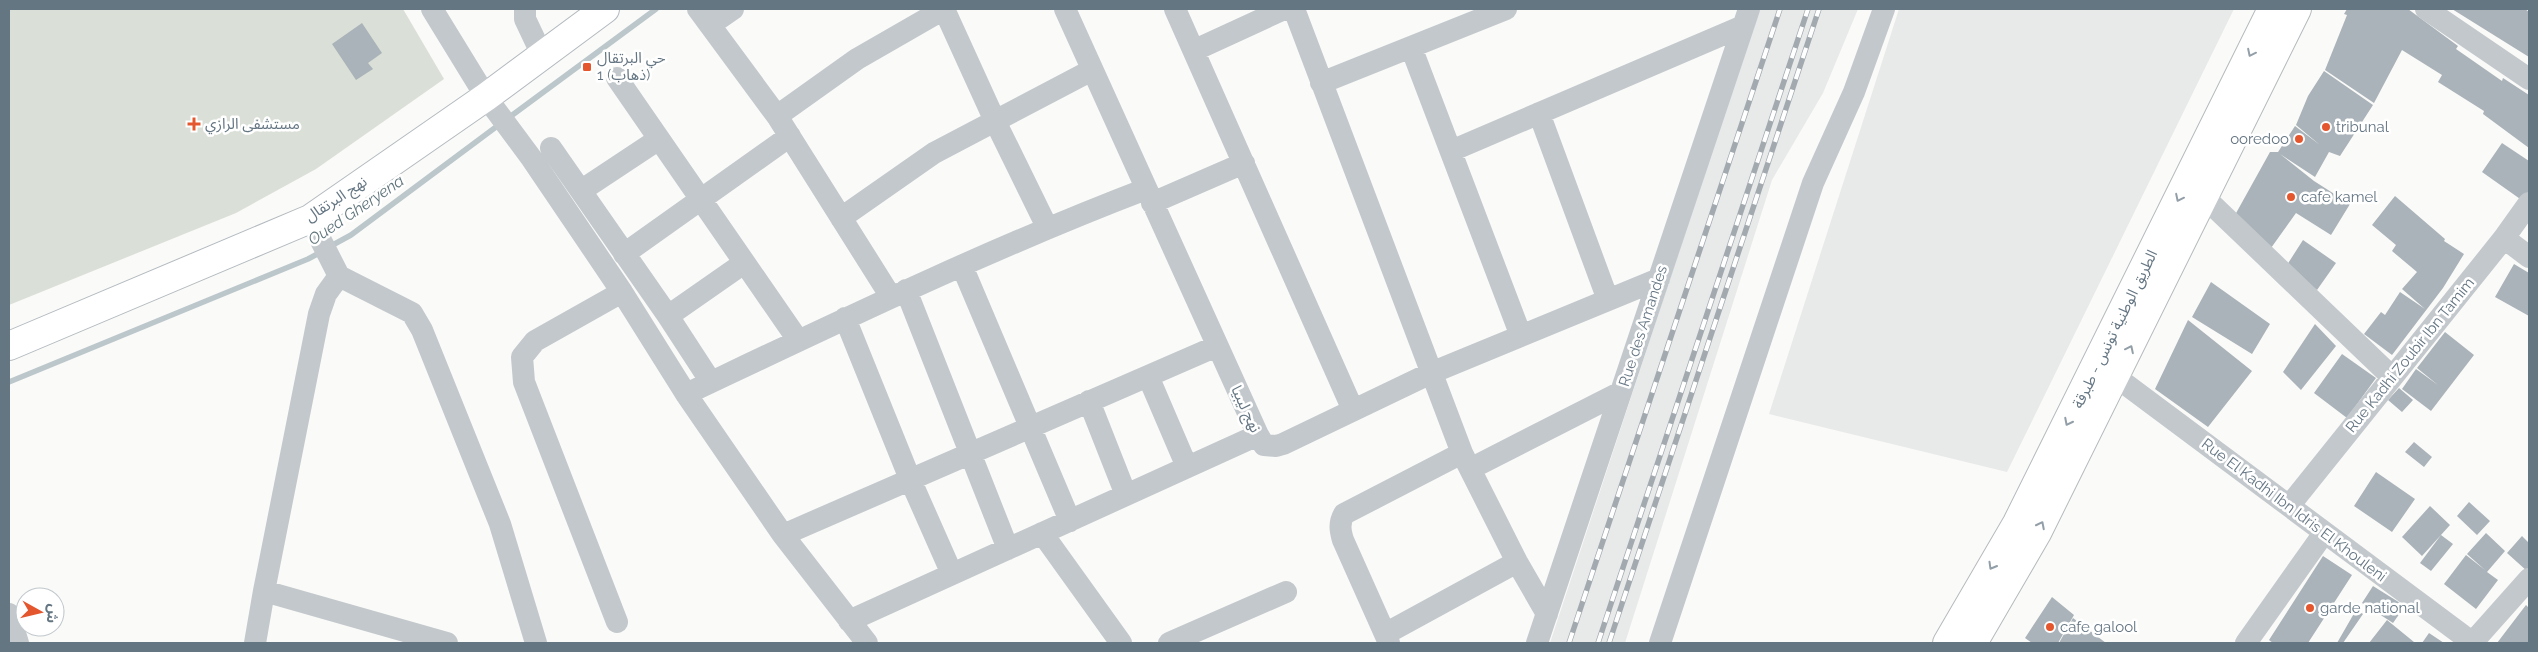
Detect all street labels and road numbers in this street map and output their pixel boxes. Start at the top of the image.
street label: نهج البرتقال [302,172,372,228]
street label: الطريق الوطنية تونس - طبرقة [2069,247,2162,412]
street label: Rue des Amandes [1615,263,1671,389]
street label: Rue Kadhi Zoubir Ibn Tamim [2342,274,2478,436]
street label: نهج ليبيا [1225,383,1265,437]
street label: Rue El Kadhi Ibn Idris El Khouleni [2198,435,2390,585]

